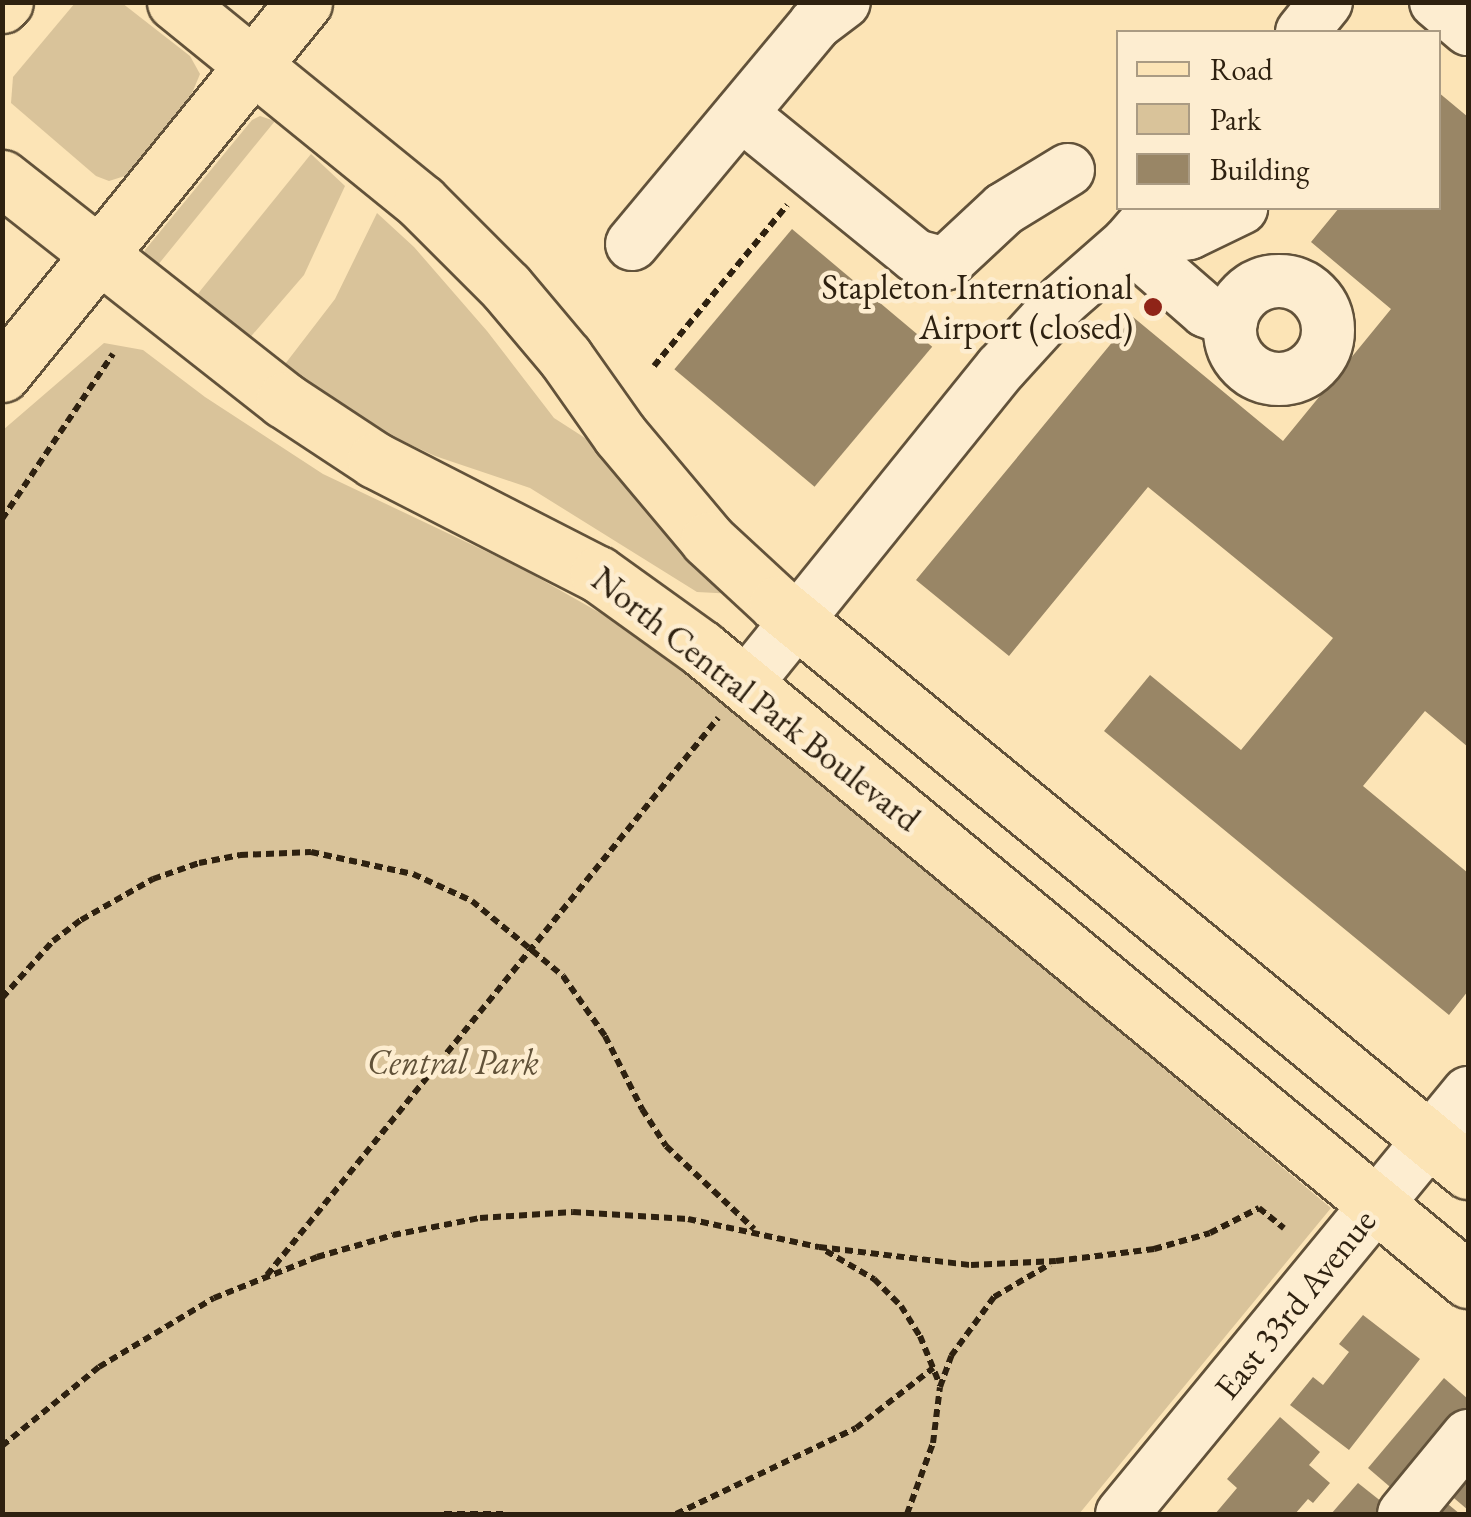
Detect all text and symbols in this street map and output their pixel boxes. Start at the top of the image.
legend [1116,30,1441,210]
text: Road [1210,50,1273,89]
text: Park [1210,100,1261,139]
text: Building [1210,150,1309,189]
place label: Stapleton International Airport (closed) [821,266,1133,348]
marker: Stapleton International Airport (closed) [1142,296,1164,318]
street label: North Central Park Boulevard [584,558,928,840]
park label: Central Park [367,1041,539,1083]
street label: East 33rd Avenue [1205,1200,1385,1408]

